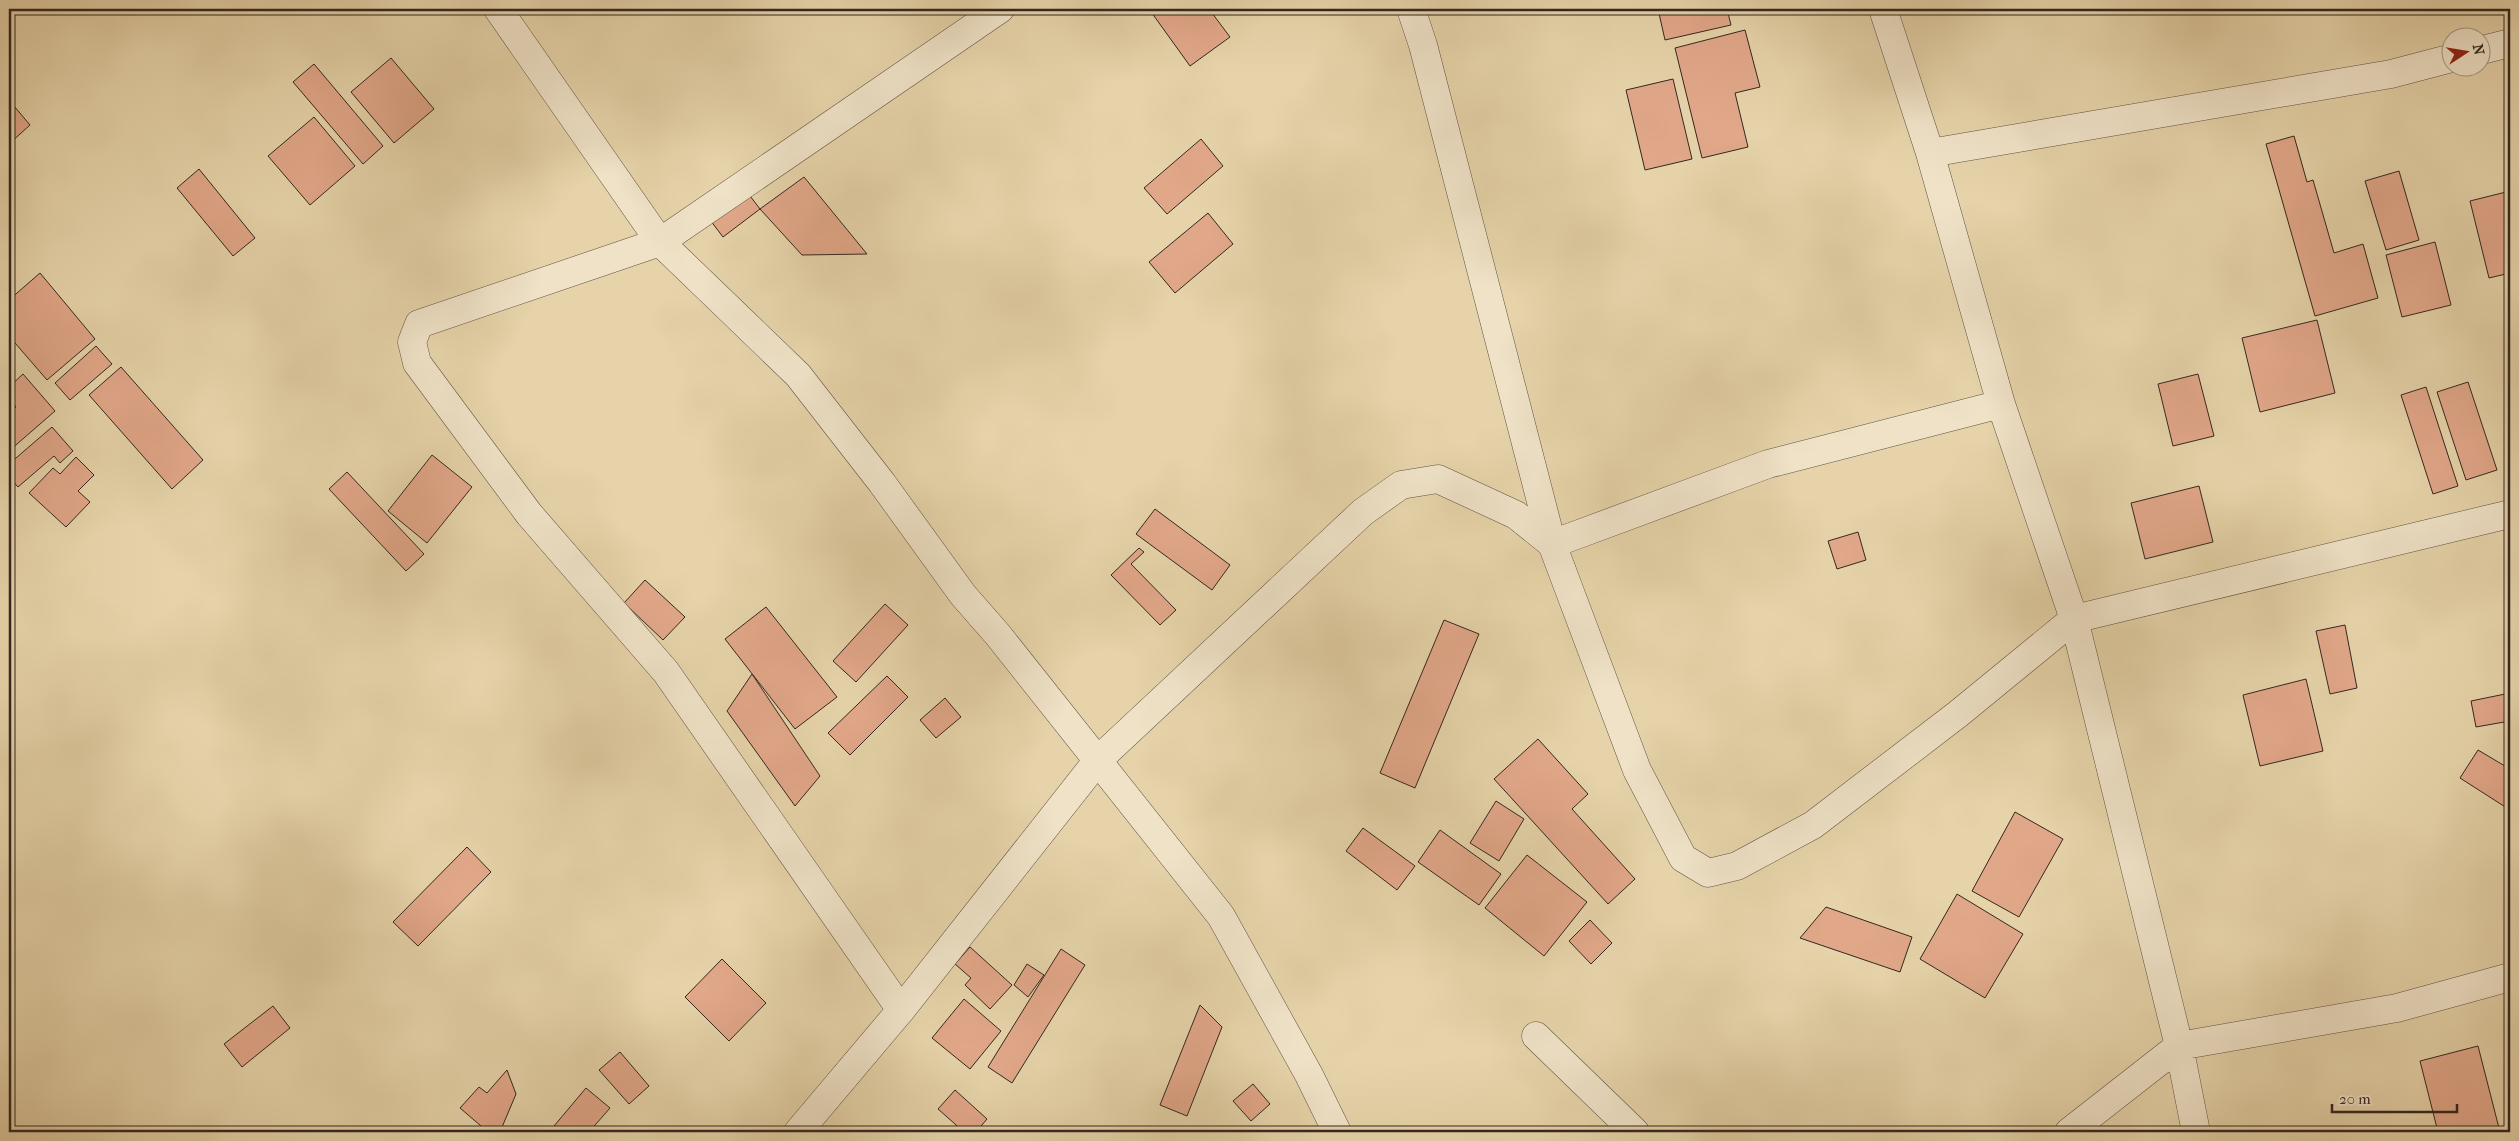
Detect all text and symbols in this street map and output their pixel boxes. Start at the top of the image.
north arrow [2442,28,2492,78]
text: N [2469,42,2488,57]
scale bar [2332,1081,2456,1113]
text: 20 m [2339,1090,2371,1108]

